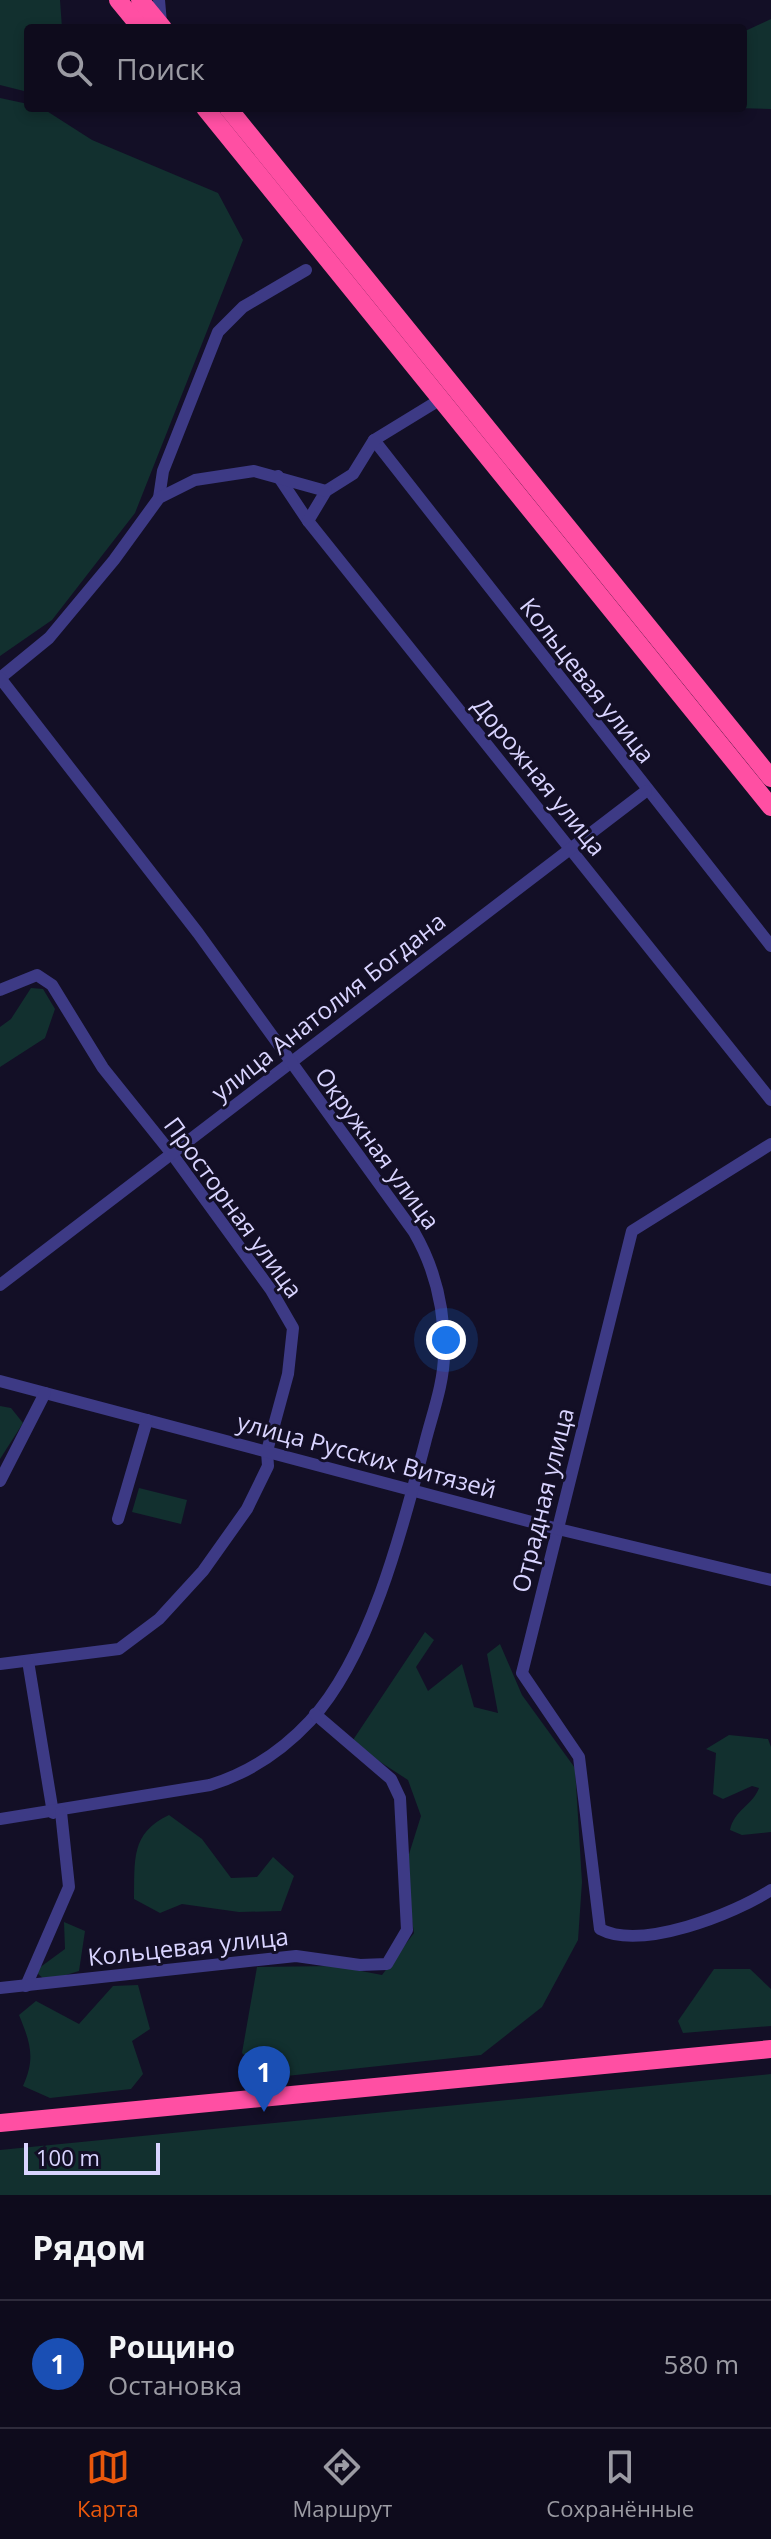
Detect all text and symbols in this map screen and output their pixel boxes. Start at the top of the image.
search box [24,24,747,112]
icon: search [52,46,96,90]
text: Поиск [116,48,205,89]
street label: Кольцевая улица [513,590,663,770]
street label: Дорожная улица [466,690,614,862]
street label: улица Анатолия Богдана [204,904,452,1108]
street label: Окружная улица [308,1060,448,1236]
street label: Просторная улица [157,1110,311,1304]
your location [426,1320,466,1360]
street label: улица Русских Витязей [234,1404,500,1506]
street label: Отрадная улица [503,1404,581,1596]
street label: Кольцевая улица [86,1919,290,1973]
pin: 1 [238,2046,290,2112]
scale bar [24,2139,160,2175]
text: 100 m [36,2142,100,2172]
text: Рядом [32,2224,146,2270]
text: Рощино [108,2326,235,2367]
text: 1 [51,2346,65,2382]
text: 580 m [664,2346,739,2382]
text: Остановка [108,2367,242,2403]
tab: Карта [77,2445,139,2523]
tab: Маршрут [293,2445,392,2523]
tab: Сохранённые [546,2445,694,2523]

